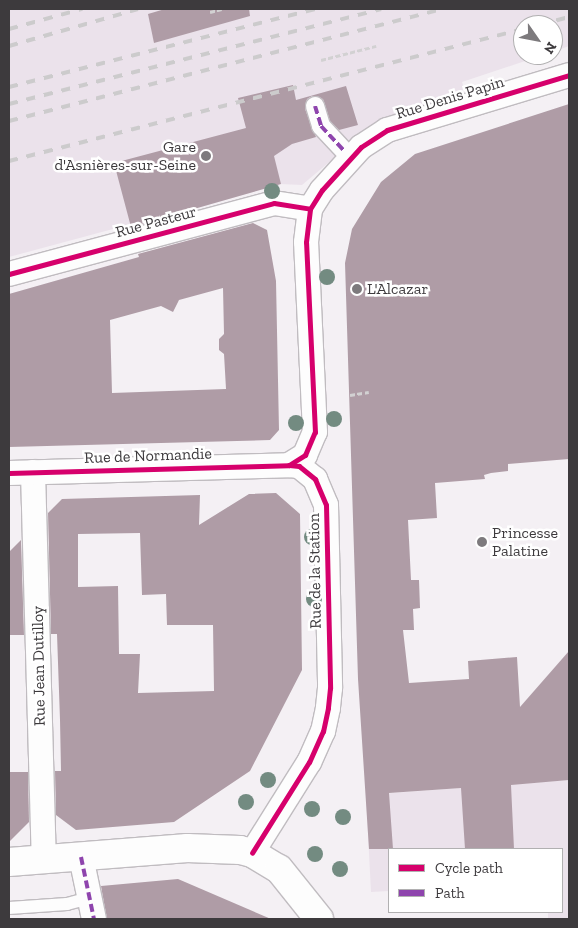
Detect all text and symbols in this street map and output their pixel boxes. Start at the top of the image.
north arrow [513,15,563,65]
text: N [540,39,560,57]
street label: Rue Denis Papin [393,72,507,124]
place label: Gare d'Asnières-sur-Seine [54,137,196,175]
marker: Gare d'Asnières-sur-Seine [200,150,212,162]
street label: Rue Pasteur [113,202,199,242]
place label: L'Alcazar [367,279,428,299]
marker: L'Alcazar [351,283,363,295]
street label: Rue de Normandie [84,444,212,468]
street label: Rue de la Station [304,513,326,629]
place label: Princesse Palatine [492,523,558,561]
marker: Princesse Palatine [476,536,488,548]
street label: Rue Jean Dutilloy [28,606,50,726]
legend [388,848,563,913]
text: Cycle path [435,859,503,877]
text: Path [435,884,465,902]

